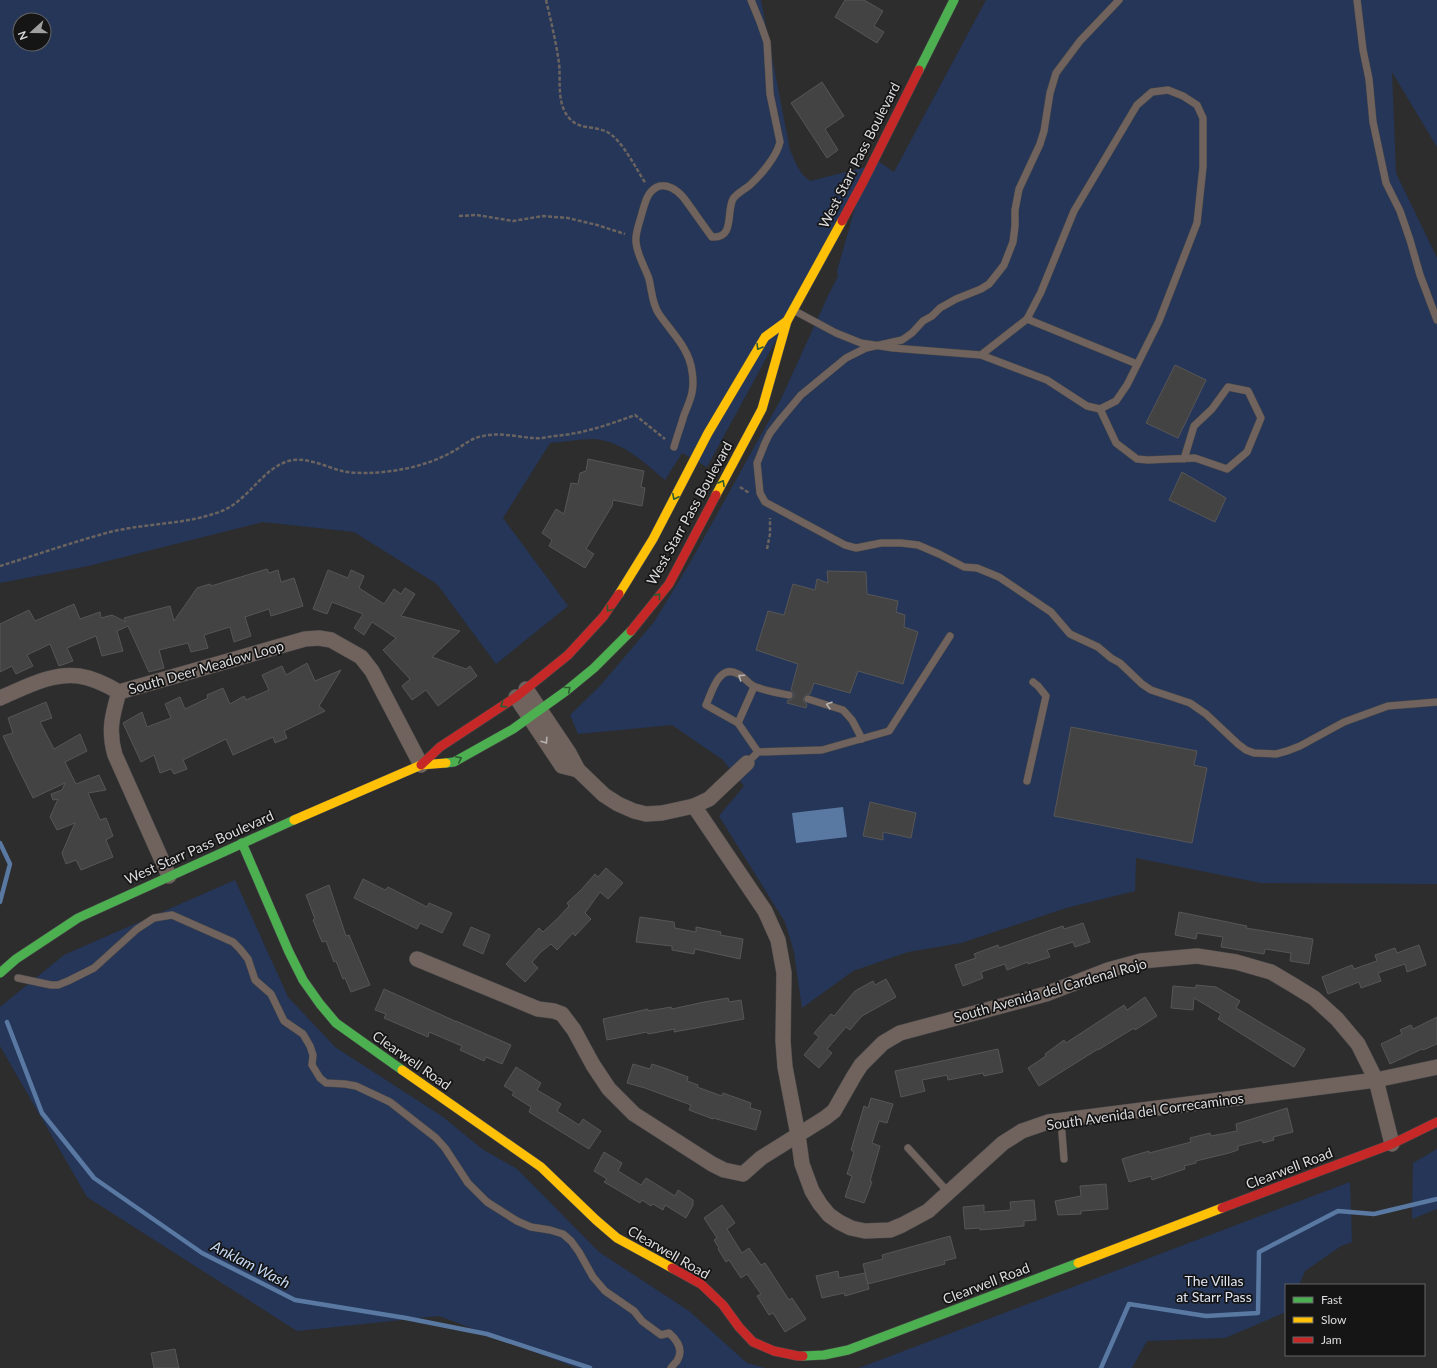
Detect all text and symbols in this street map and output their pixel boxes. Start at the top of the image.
north arrow [12,12,52,52]
text: N [15,29,30,42]
street label: West Starr Pass Boulevard [815,79,903,231]
one-way arrow [756,343,763,350]
street label: West Starr Pass Boulevard [642,438,736,588]
one-way arrow [718,480,725,488]
one-way arrow [672,493,680,500]
one-way arrow [654,594,661,601]
one-way arrow [606,605,614,612]
street label: South Deer Meadow Loop [126,637,286,697]
one-way arrow [738,674,745,681]
one-way arrow [563,687,571,694]
one-way arrow [500,701,507,708]
one-way arrow [826,701,833,710]
one-way arrow [541,737,548,744]
one-way arrow [455,756,462,764]
street label: West Starr Pass Boulevard [122,806,276,888]
street label: South Avenida del Cardenal Rojo [952,954,1148,1026]
street label: Clearwell Road [370,1027,454,1093]
street label: South Avenida del Correcaminos [1045,1089,1245,1133]
street label: Clearwell Road [1243,1144,1335,1192]
street label: Clearwell Road [625,1222,713,1282]
water label: Anklam Wash [208,1236,293,1292]
street label: Clearwell Road [940,1259,1032,1307]
park label: The Villas at Starr Pass [1176,1272,1252,1305]
legend [1285,1284,1425,1356]
text: Fast [1321,1292,1343,1307]
text: Slow [1321,1312,1347,1327]
text: Jam [1321,1332,1342,1347]

